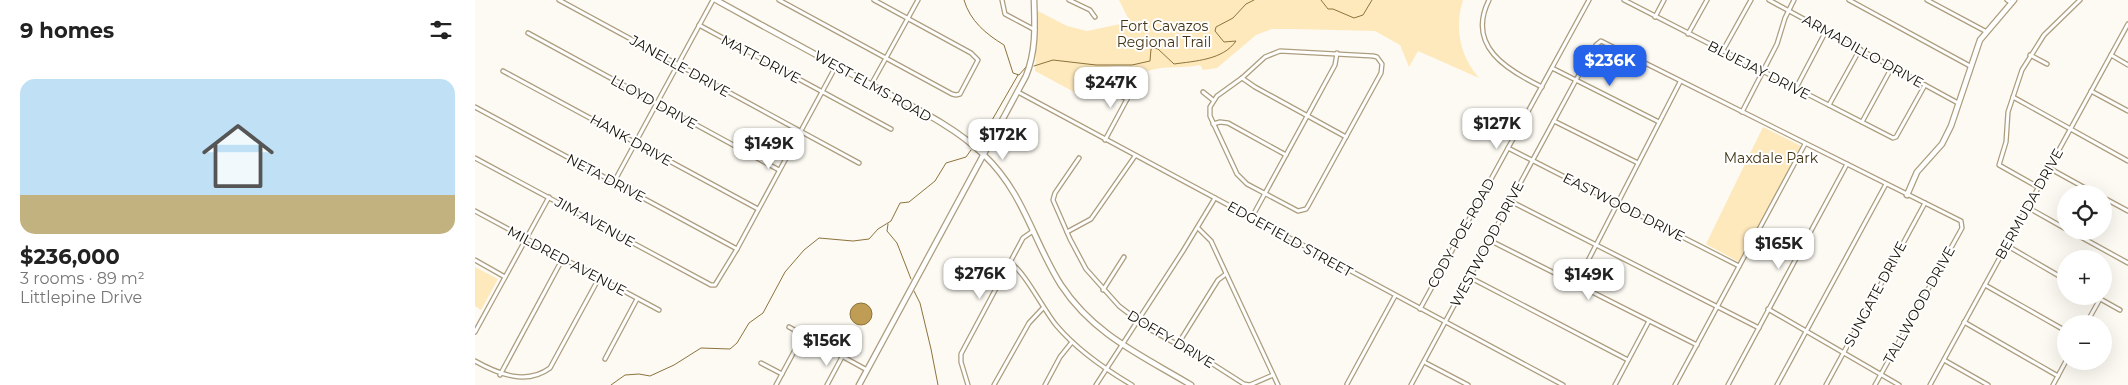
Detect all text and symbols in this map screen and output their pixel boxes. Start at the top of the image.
street label: ARMADILLO DRIVE [1799,10,1927,92]
icon: filters [427,16,455,44]
park label: Fort Cavazos Regional Trail [1117,17,1211,51]
text: 9 homes [20,18,114,43]
street label: JANELLE DRIVE [626,31,733,101]
street label: MATT DRIVE [718,31,804,87]
street label: BLUEJAY DRIVE [1705,36,1813,104]
pin: $236K [1575,44,1645,87]
street label: WEST ELMS ROAD [811,46,935,126]
text: $236K [1584,51,1636,70]
pin: $247K [1076,66,1146,109]
street label: LLOYD DRIVE [608,71,700,133]
text: $247K [1085,73,1137,92]
pin: $127K [1462,108,1532,150]
street label: HANK DRIVE [587,110,675,170]
icon: home [193,111,283,201]
text: $127K [1473,114,1521,133]
pin: $172K [968,119,1038,161]
text: $172K [979,125,1027,144]
pin: $149K [734,128,804,170]
text: $149K [744,134,794,153]
street label: BERMUDA DRIVE [1991,145,2067,263]
park label: Maxdale Park [1724,149,1819,167]
street label: NETA DRIVE [564,150,648,206]
street label: EASTWOOD DRIVE [1560,168,1688,246]
street label: CODY POE ROAD [1423,175,1499,291]
street label: WESTWOOD DRIVE [1446,178,1528,310]
map controls [2057,185,2112,370]
button: locate [2057,185,2112,240]
street label: JIM AVENUE [551,192,638,251]
street label: EDGEFIELD STREET [1224,197,1356,281]
street label: MILDRED AVENUE [504,222,630,300]
pin: $165K [1744,228,1814,270]
text: $165K [1755,234,1803,253]
street label: SUNGATE DRIVE [1840,238,1910,350]
street label: TALLWOOD DRIVE [1879,243,1959,367]
text: $236,000 [20,244,120,269]
button: + [2057,250,2112,305]
pin: $276K [945,258,1015,300]
pin: $149K [1554,258,1624,301]
text: $276K [954,264,1006,283]
text: $149K [1564,265,1614,284]
text: 3 rooms · 89 m² [20,269,145,288]
text: Littlepine Drive [20,288,142,307]
street label: DOFFY DRIVE [1124,306,1218,372]
button: − [2057,315,2112,370]
pin: $156K [792,324,862,367]
text: $156K [803,331,851,350]

